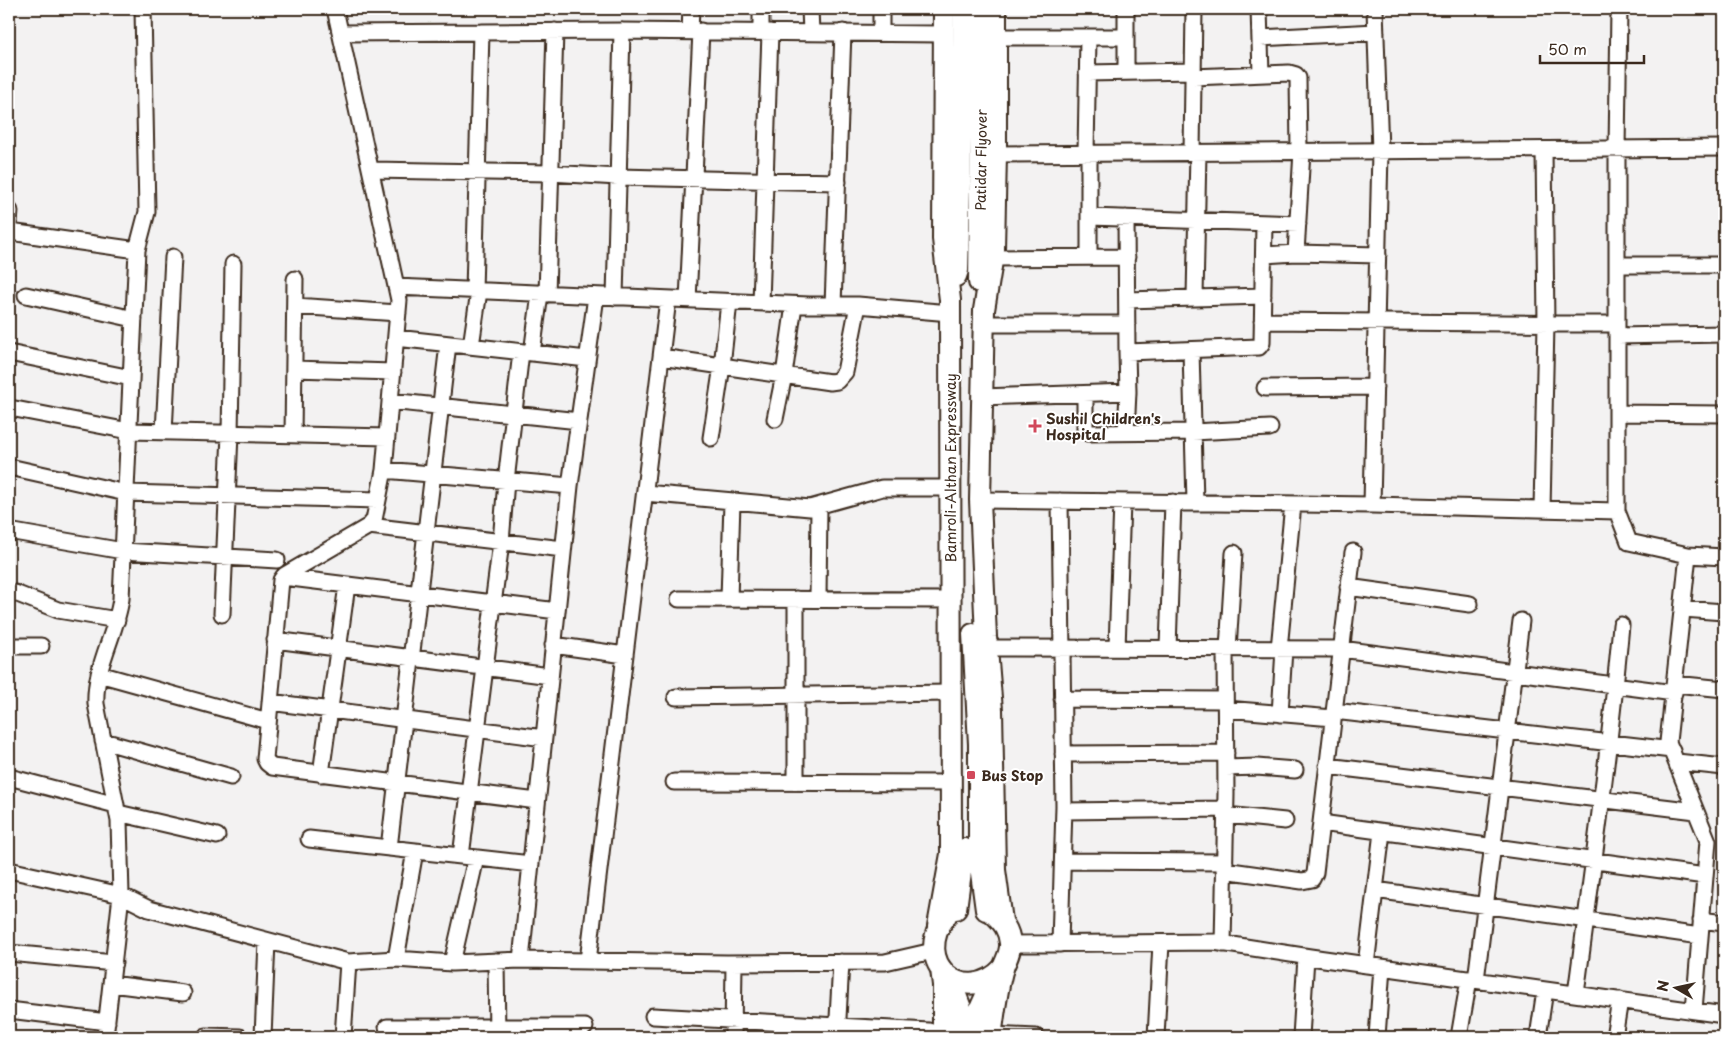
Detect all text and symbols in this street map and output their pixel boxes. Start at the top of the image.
scale bar [1540,32,1644,64]
text: 50 m [1548,37,1587,60]
street label: Patidar Flyover [969,109,991,211]
street label: Bamroli-Althan Expressway [940,374,961,563]
place label: Sushil Children's Hospital [1046,408,1161,445]
marker: Sushil Children's Hospital [1028,419,1042,433]
place label: Bus Stop [981,765,1043,786]
marker: Bus Stop [965,769,977,781]
north arrow [1650,964,1700,1014]
text: N [1651,979,1674,993]

